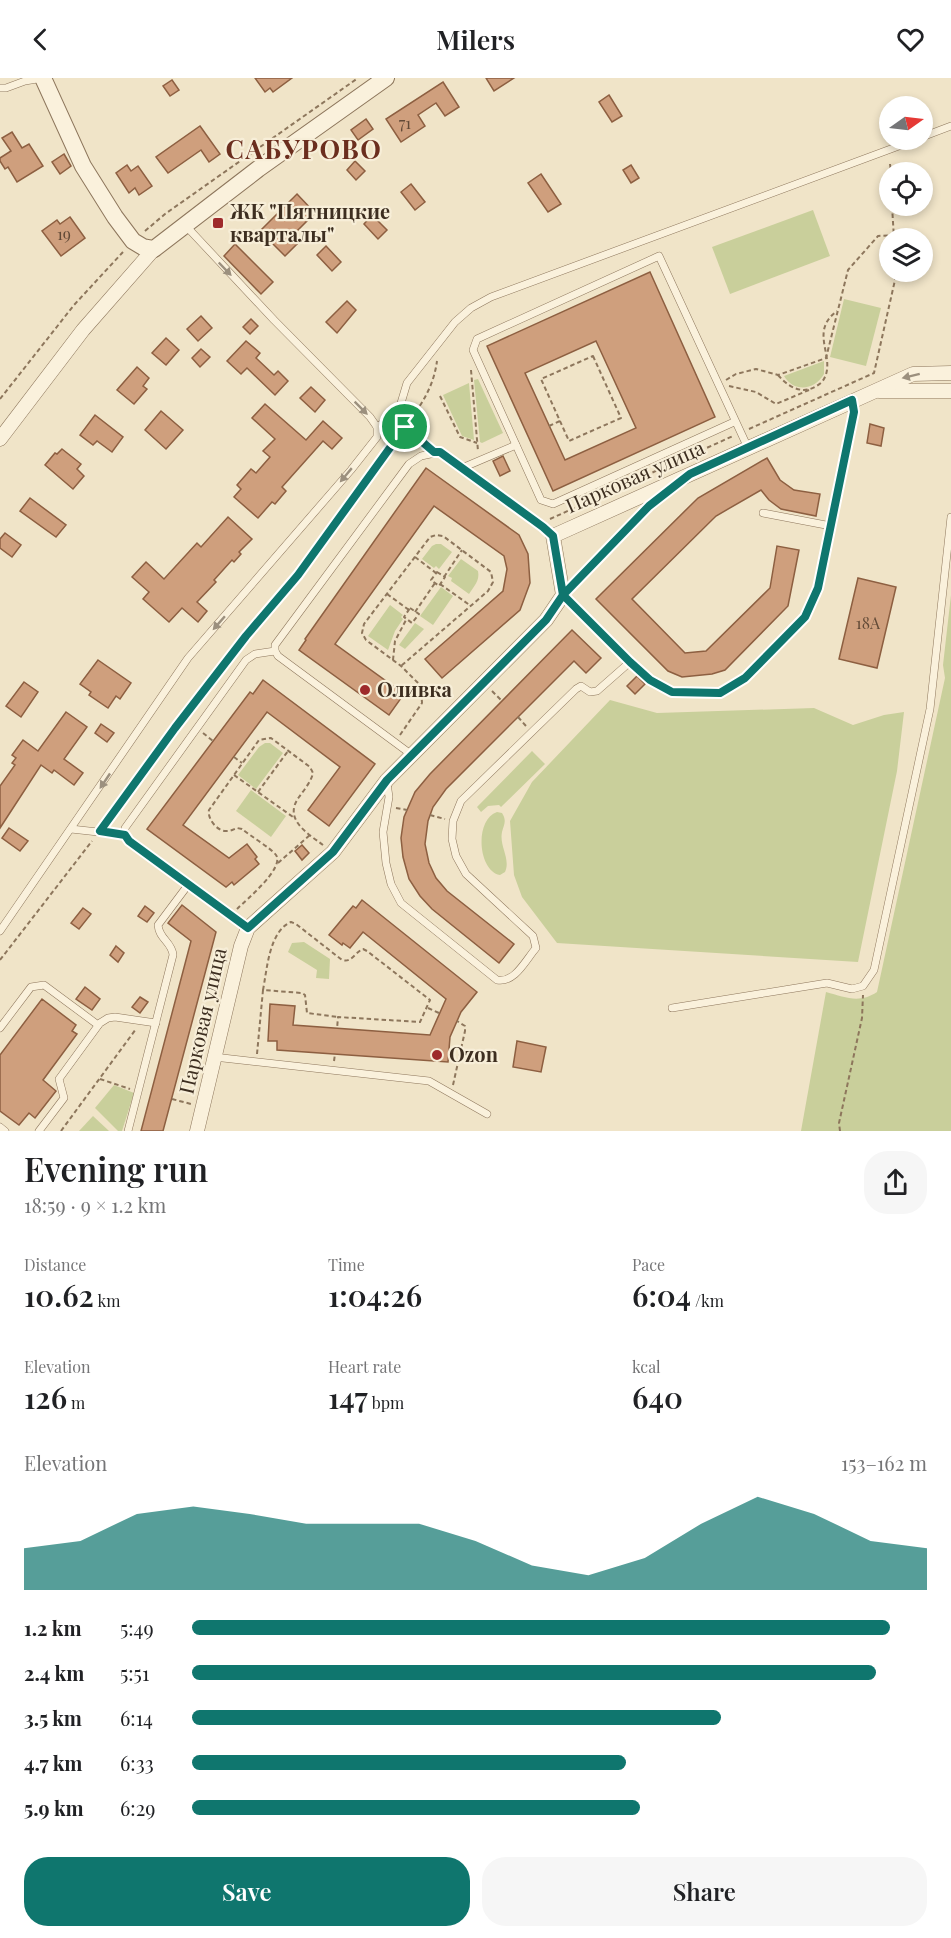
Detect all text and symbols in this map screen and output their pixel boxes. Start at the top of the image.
text: Milers [436,21,515,57]
icon: back [24,23,57,56]
icon: heart [894,23,927,56]
north arrow [879,96,933,150]
map controls [879,96,933,282]
house number: 71 [399,112,411,133]
district label: САБУРОВО [226,131,382,166]
button: locate [879,162,933,216]
place label: ЖК "Пятницкие кварталы" [229,197,390,247]
marker: ЖК "Пятницкие кварталы" [211,216,225,230]
house number: 19 [57,223,71,244]
button: layers [879,228,933,282]
one-way arrow [217,261,231,275]
one-way arrow [902,372,920,382]
one-way arrow [354,400,368,414]
pin [379,401,430,452]
icon: arrive [388,410,421,443]
street label: Парковая улица [561,433,708,518]
one-way arrow [340,467,353,483]
house number: 18А [856,612,881,633]
one-way arrow [213,615,226,630]
place label: Оливка [377,675,452,702]
marker: Оливка [358,683,372,697]
one-way arrow [99,772,111,788]
street label: Парковая улица [172,945,231,1096]
place label: Ozon [449,1040,499,1067]
marker: Ozon [430,1048,444,1062]
text: Evening run [24,1146,208,1190]
button: share [864,1151,927,1214]
text: 18:59 · 9 × 1.2 km [24,1191,166,1218]
text: Distance [24,1254,86,1275]
text: Time [328,1254,365,1275]
text: Pace [632,1254,665,1275]
text: 10.62 [24,1275,94,1315]
text: 1:04:26 [328,1275,422,1315]
text: 6:04 [632,1275,691,1315]
text: km [94,1290,120,1311]
text: /km [691,1290,724,1311]
text: Elevation [24,1356,91,1377]
text: Heart rate [328,1356,401,1377]
text: kcal [632,1356,661,1377]
text: 126 [24,1377,67,1417]
text: 147 [328,1377,368,1417]
text: 640 [632,1377,683,1417]
text: m [67,1392,85,1413]
text: bpm [368,1392,404,1413]
text: Elevation [24,1449,107,1476]
text: 153–162 m [841,1449,927,1476]
text: 1.2 km [24,1614,82,1641]
text: 5:49 [120,1614,154,1641]
text: 2.4 km [24,1659,84,1686]
text: 5:51 [120,1659,149,1686]
text: 3.5 km [24,1704,82,1731]
text: 6:14 [120,1704,153,1731]
text: 4.7 km [24,1749,82,1776]
text: 6:33 [120,1749,154,1776]
text: 5.9 km [24,1794,84,1821]
text: 6:29 [120,1794,155,1821]
button: Save [24,1857,470,1926]
button: Share [482,1857,927,1926]

